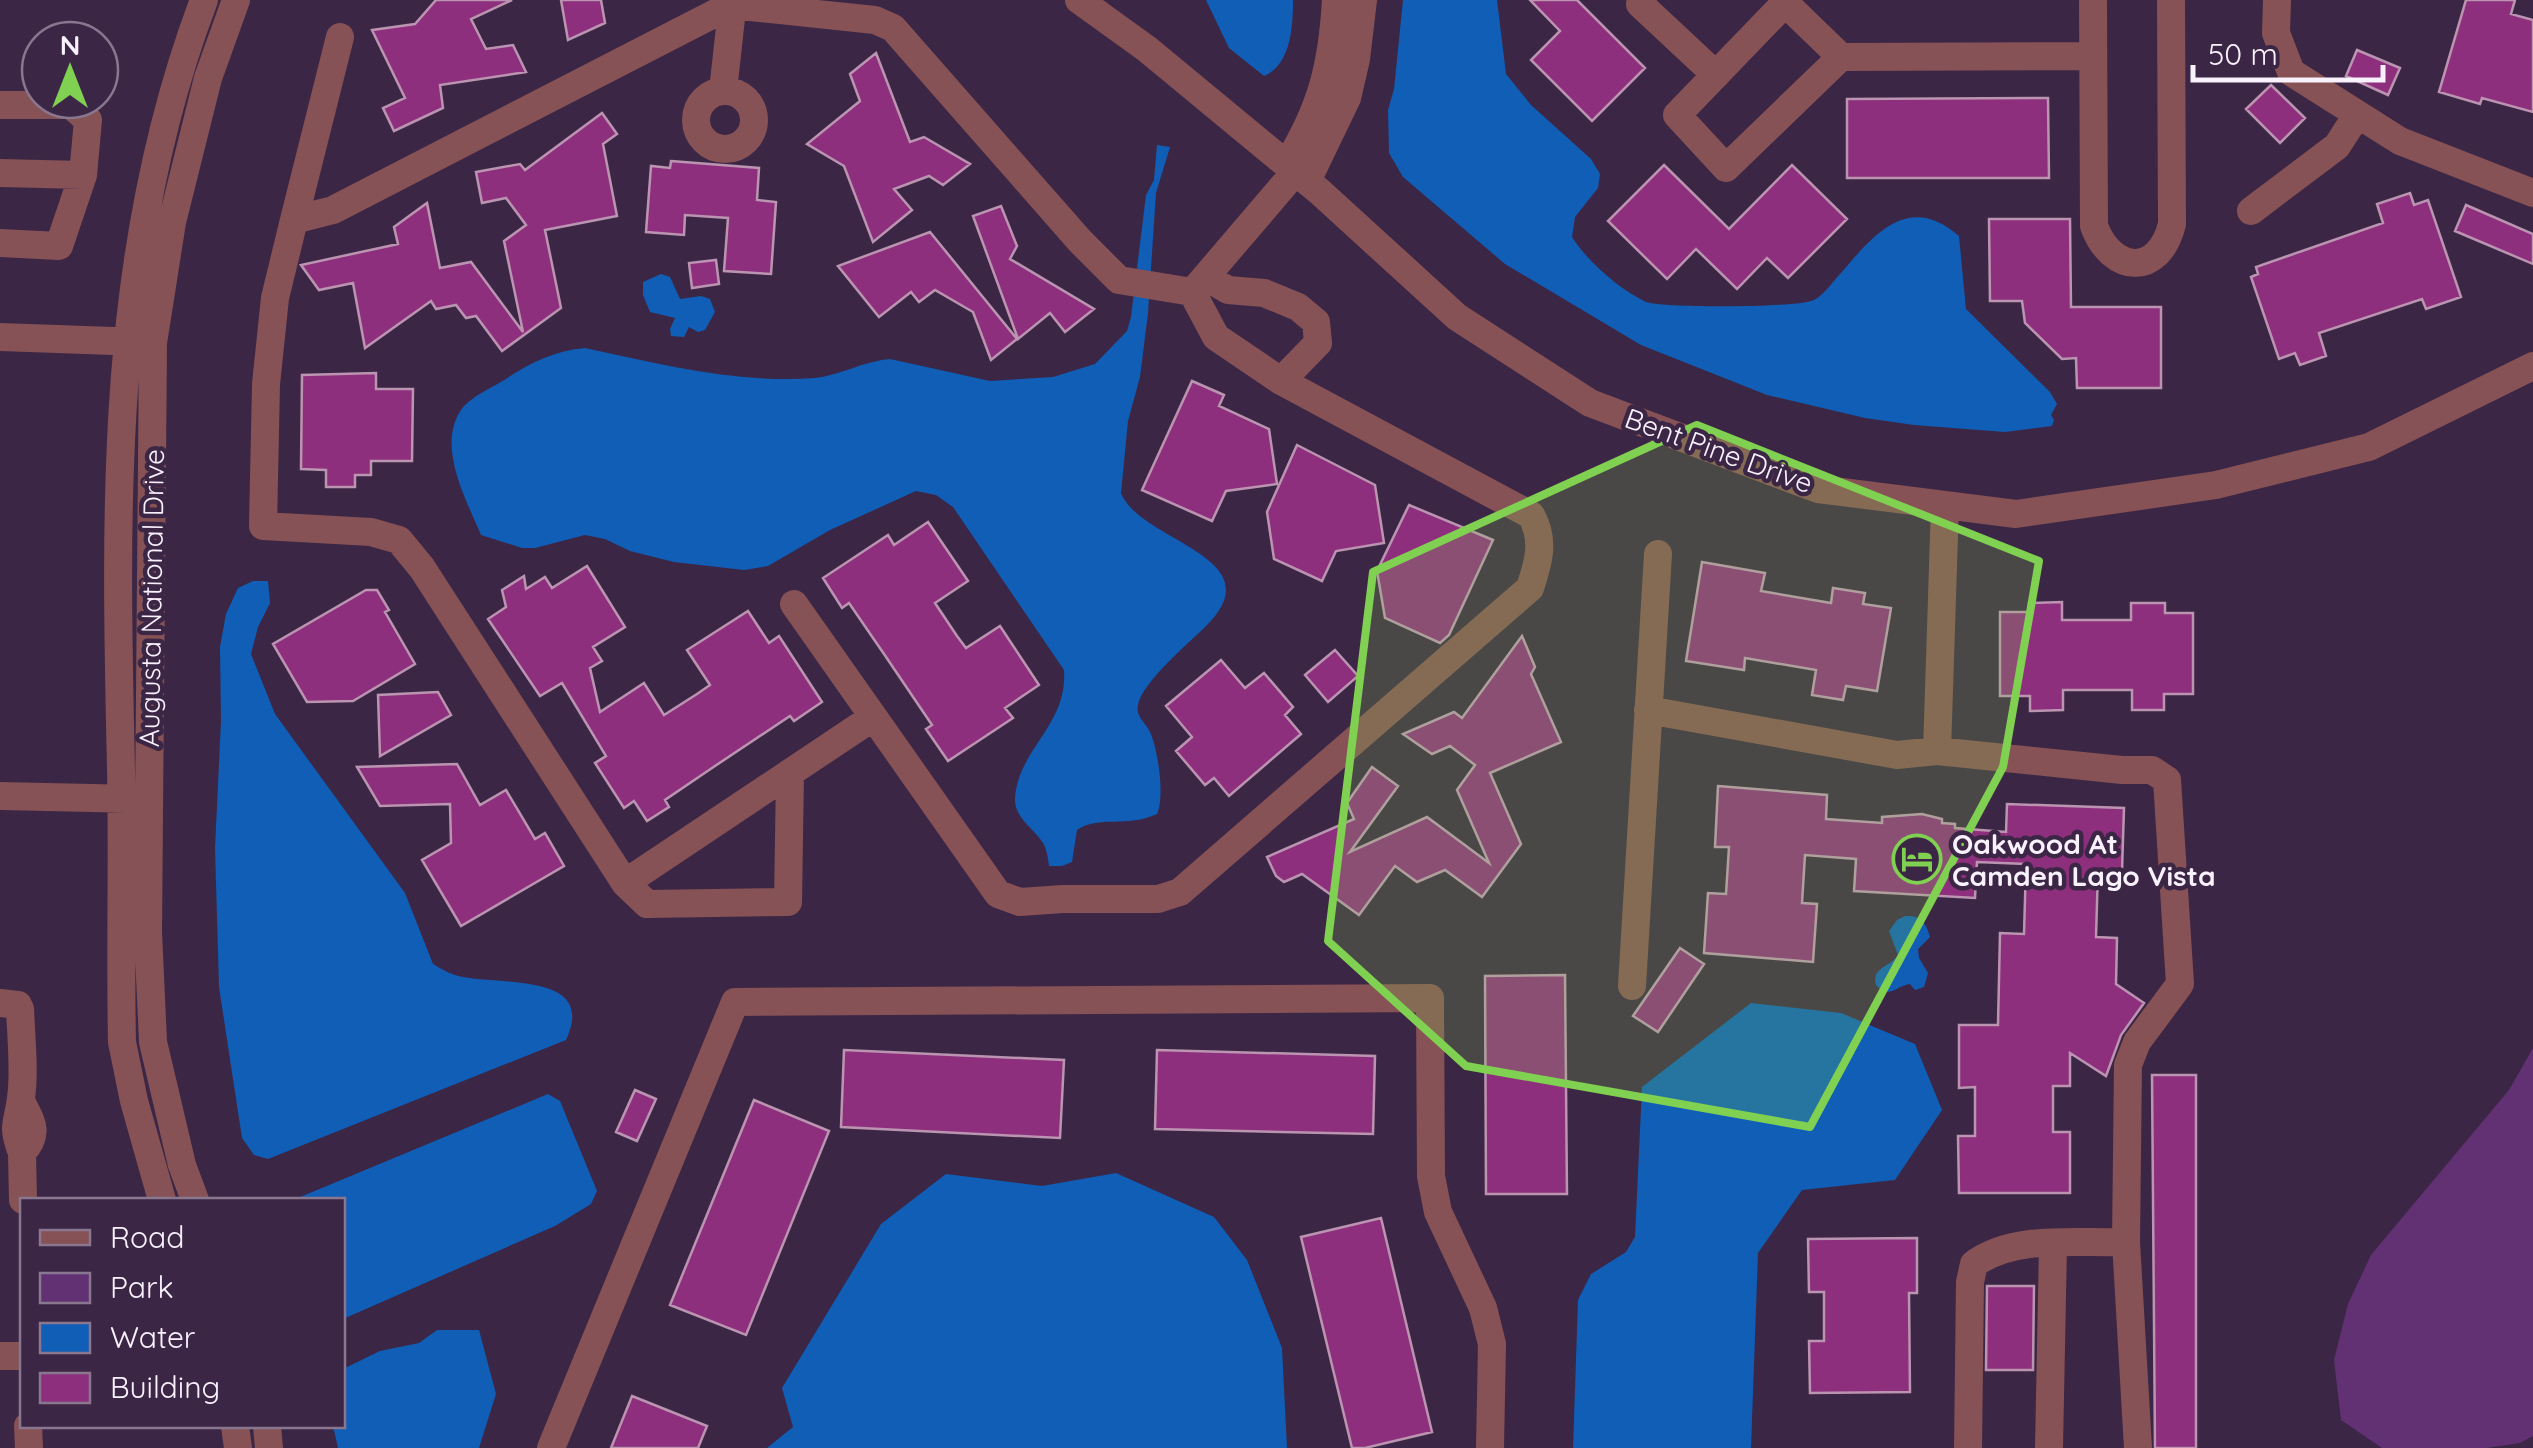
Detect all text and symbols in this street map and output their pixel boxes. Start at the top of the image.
north arrow [20,20,120,120]
scale bar [2193,20,2383,82]
text: N [60,27,80,62]
text: 50 m [2208,35,2278,73]
street label: Bent Pine Drive [1620,400,1818,500]
street label: Augusta National Drive [131,449,171,747]
place label: Oakwood At Camden Lago Vista [1952,826,2216,893]
hotel icon: Oakwood At Camden Lago Vista [1891,833,1943,885]
legend [20,1198,345,1428]
text: Road [110,1218,184,1256]
text: Park [110,1268,174,1306]
text: Water [110,1318,196,1356]
text: Building [110,1368,220,1406]

